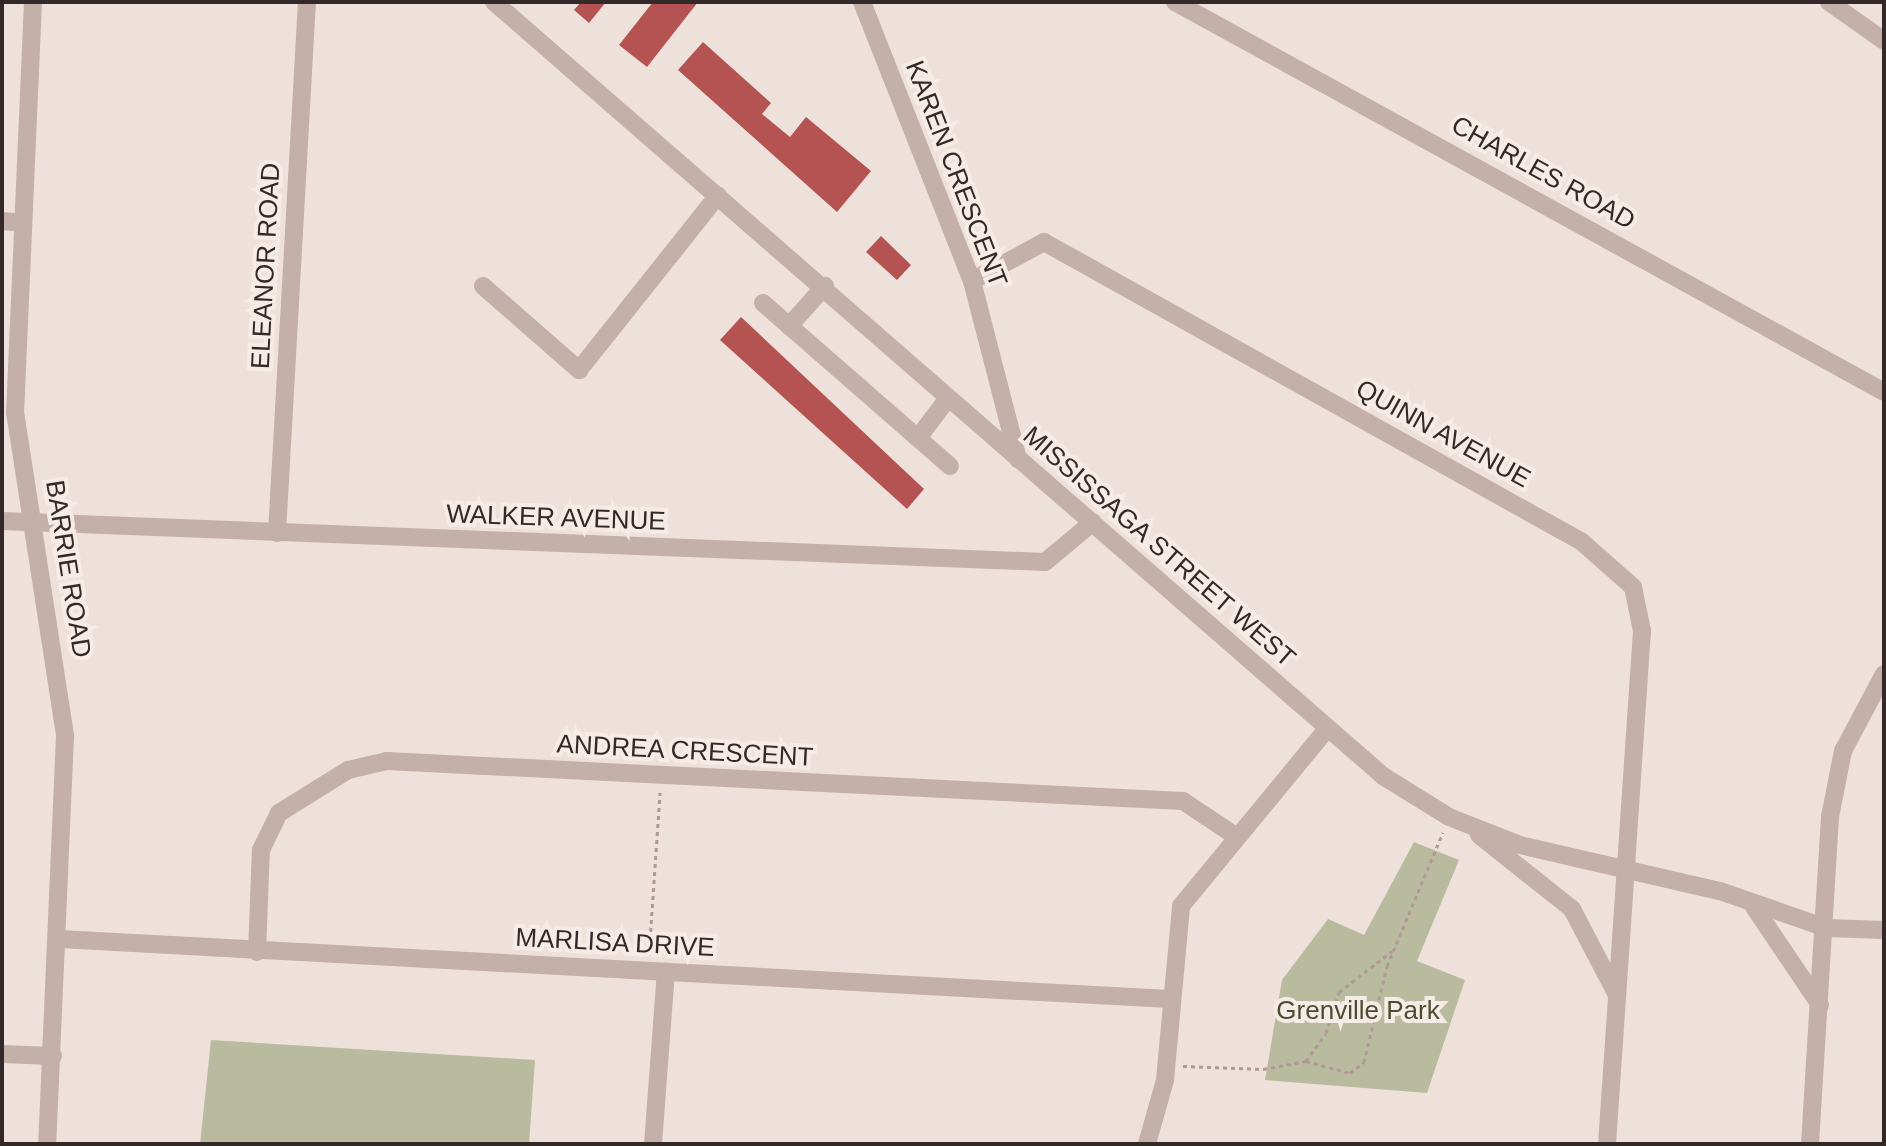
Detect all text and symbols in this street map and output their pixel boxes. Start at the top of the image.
street label: KAREN CRESCENT [898,56,1014,292]
street label: CHARLES ROAD [1446,110,1640,236]
street label: ELEANOR ROAD [245,162,287,370]
street label: QUINN AVENUE [1350,373,1536,495]
street label: MISSISSAGA STREET WEST [1016,420,1302,674]
street label: BARRIE ROAD [39,478,97,660]
street label: WALKER AVENUE [445,499,667,537]
street label: ANDREA CRESCENT [555,729,815,773]
street label: MARLISA DRIVE [514,922,716,964]
park label: Grenville Park [1276,995,1440,1027]

